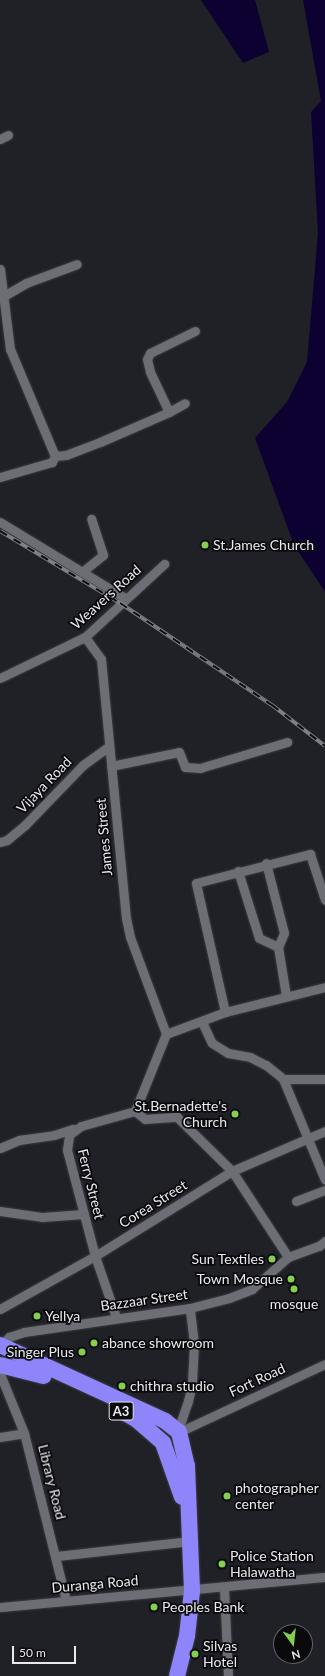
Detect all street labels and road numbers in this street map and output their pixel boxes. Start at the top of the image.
street label: Weavers Road [68,561,144,633]
street label: Vijaya Road [13,753,75,817]
street label: James Street [92,797,116,877]
street label: Ferry Street [74,1147,108,1221]
street label: Corea Street [116,1177,190,1231]
street label: Bazzaar Street [99,1286,189,1314]
street label: Fort Road [226,1360,288,1400]
road number: A3 [108,1400,134,1422]
street label: Library Road [35,1442,69,1522]
street label: Duranga Road [51,1572,139,1596]

